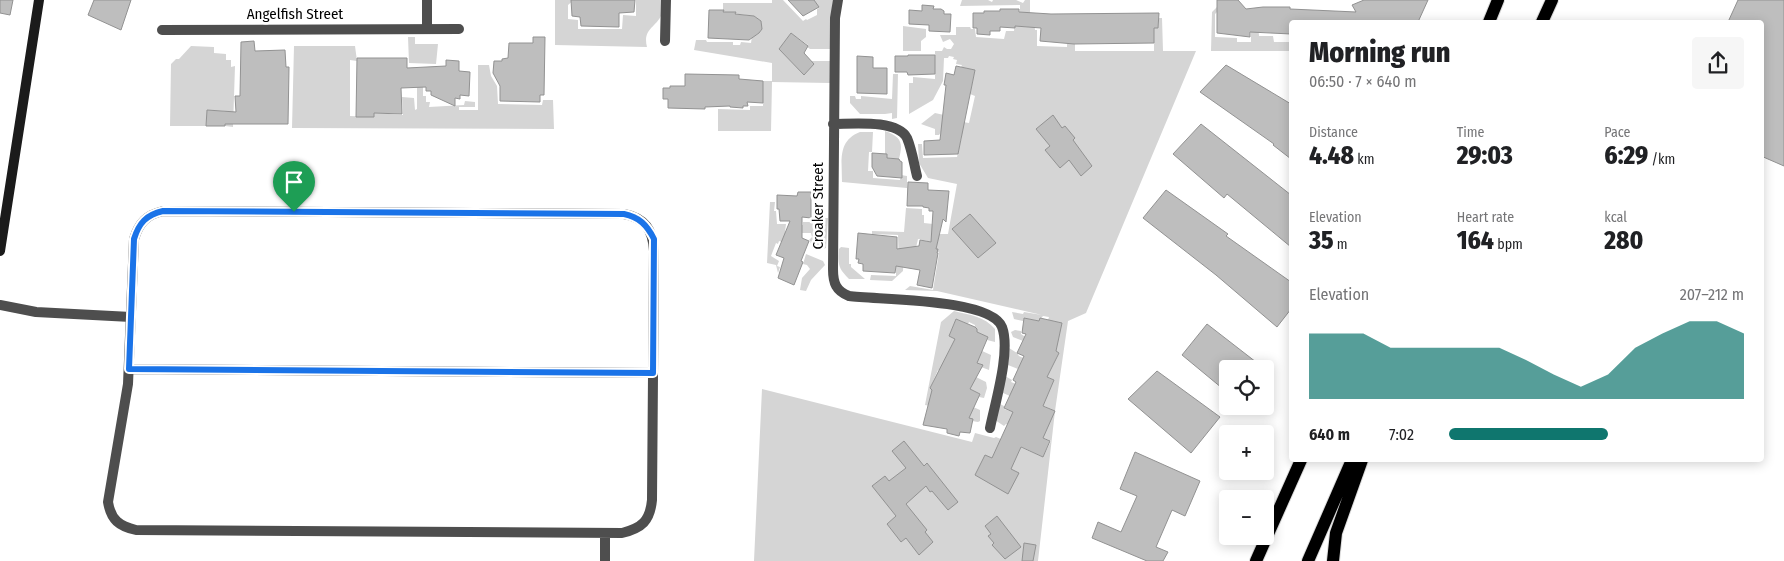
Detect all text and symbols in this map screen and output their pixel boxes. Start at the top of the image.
street label: Angelfish Street [247,5,343,23]
text: Morning run [1309,36,1450,69]
button: share [1692,37,1744,89]
text: 06:50 · 7 × 640 m [1309,72,1417,91]
text: Distance [1309,124,1358,141]
text: Time [1457,124,1484,141]
text: Pace [1604,124,1630,141]
text: 4.48 [1309,141,1354,171]
text: 29:03 [1457,141,1513,171]
text: 6:29 [1604,141,1648,171]
text: km [1354,151,1375,168]
text: /km [1648,151,1675,168]
pin [273,161,315,212]
street label: Croaker Street [809,162,827,250]
icon: arrive [280,168,308,196]
text: Elevation [1309,209,1362,226]
text: Heart rate [1457,209,1514,226]
text: kcal [1604,209,1627,226]
text: 35 [1309,226,1334,256]
text: 164 [1457,226,1494,256]
text: 280 [1604,226,1643,256]
text: m [1334,236,1348,253]
text: bpm [1494,236,1523,253]
text: Elevation [1309,285,1369,304]
text: 207–212 m [1680,285,1744,304]
map controls [1219,360,1274,545]
button: locate [1219,360,1274,415]
button: + [1219,425,1274,480]
text: 640 m [1309,425,1350,444]
text: 7:02 [1389,425,1414,444]
button: − [1219,490,1274,545]

